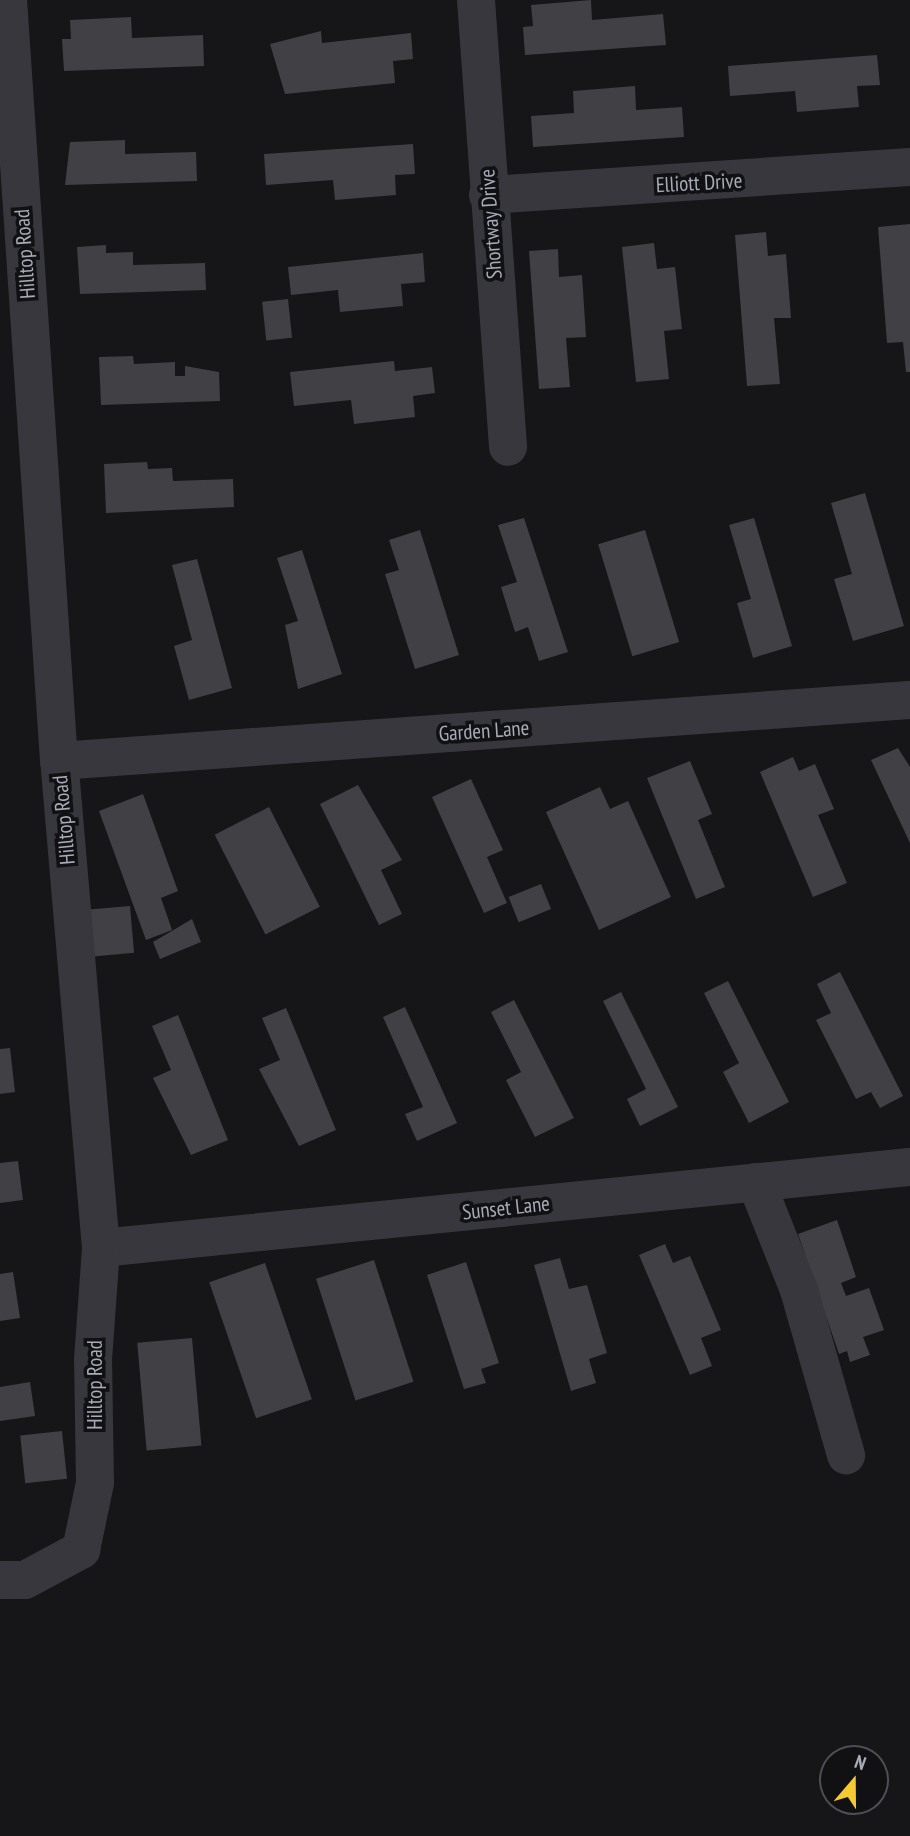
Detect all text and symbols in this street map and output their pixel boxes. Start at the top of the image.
street label: Shortway Drive [475,168,507,280]
street label: Elliott Drive [655,168,743,198]
street label: Hilltop Road [9,208,41,300]
street label: Garden Lane [438,715,530,747]
street label: Hilltop Road [48,774,80,866]
street label: Sunset Lane [461,1191,551,1225]
street label: Hilltop Road [82,1340,108,1430]
north arrow [819,1745,889,1815]
text: N [852,1749,869,1775]

